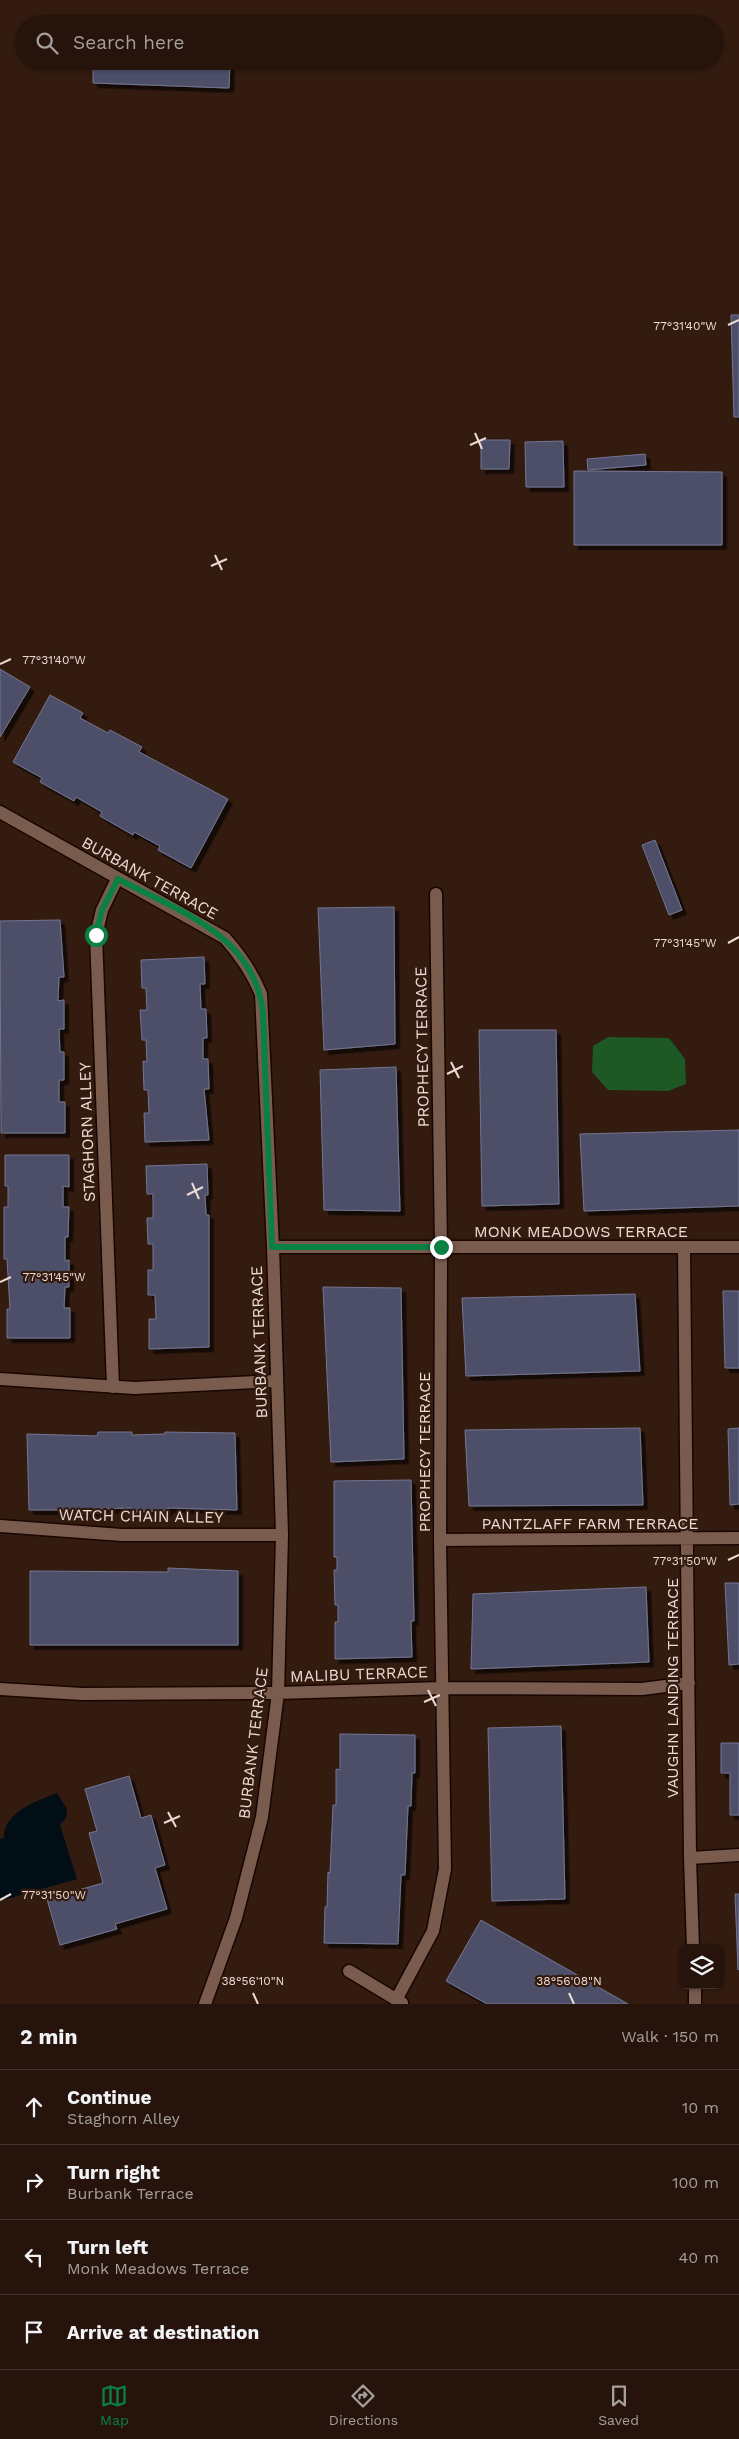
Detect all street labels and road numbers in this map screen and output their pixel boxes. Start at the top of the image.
street label: BURBANK TERRACE [79,833,221,923]
street label: PROPHECY TERRACE [411,967,433,1127]
street label: STAGHORN ALLEY [75,1062,99,1202]
street label: MONK MEADOWS TERRACE [474,1222,688,1241]
street label: BURBANK TERRACE [247,1265,271,1419]
street label: PROPHECY TERRACE [415,1372,434,1532]
street label: WATCH CHAIN ALLEY [58,1505,224,1527]
street label: PANTZLAFF FARM TERRACE [482,1514,698,1533]
street label: VAUGHN LANDING TERRACE [663,1578,682,1798]
street label: MALIBU TERRACE [290,1662,428,1686]
street label: BURBANK TERRACE [234,1666,272,1820]

